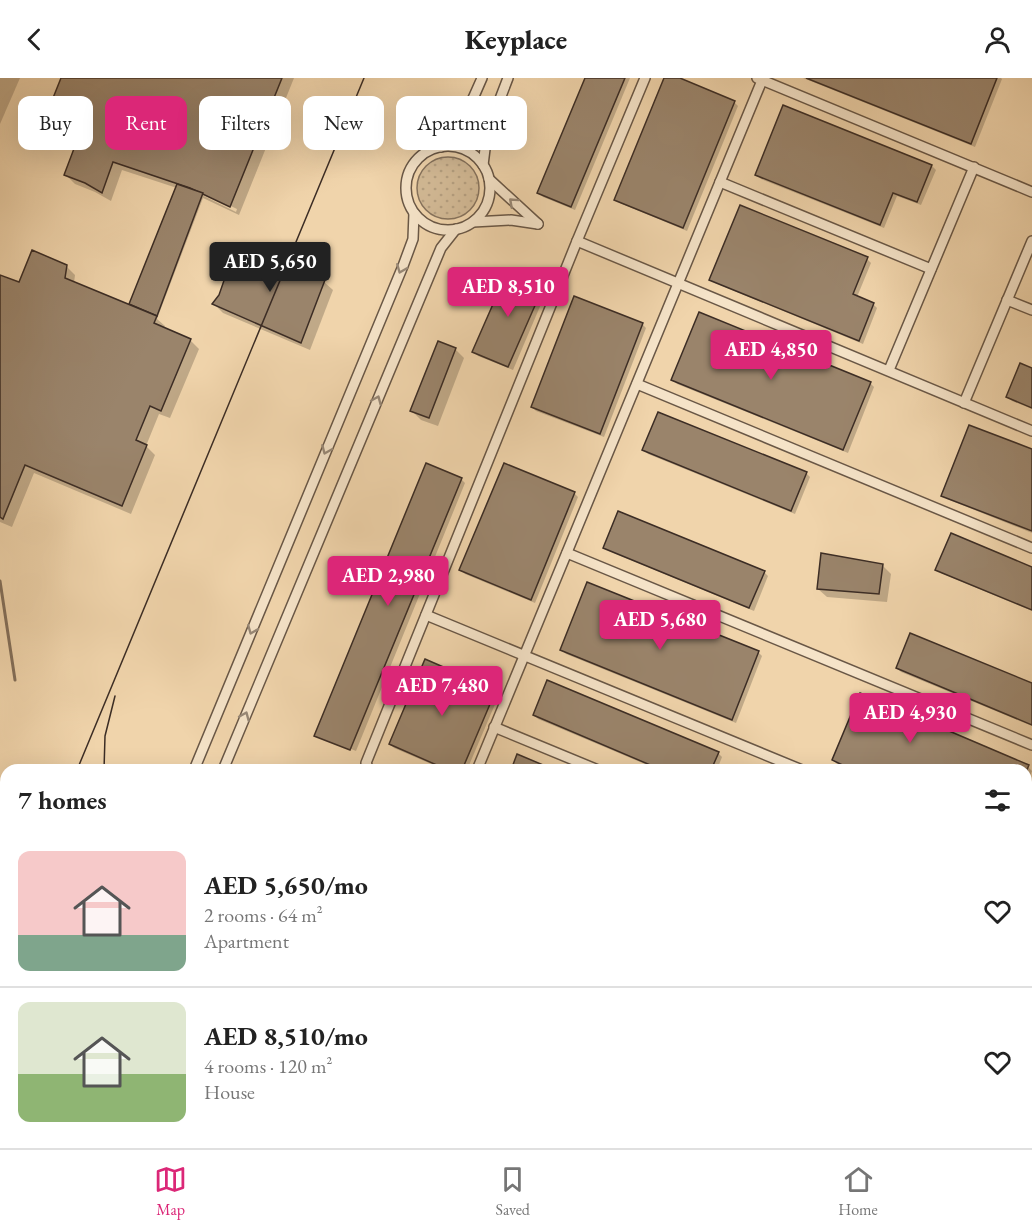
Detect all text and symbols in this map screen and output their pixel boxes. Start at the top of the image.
text: Keyplace [465,22,567,57]
icon: back [18,23,51,56]
icon: person [981,23,1014,56]
chip: Buy [18,96,93,150]
chip: Rent [105,96,187,150]
chip: Filters [199,96,291,150]
chip: New [303,96,384,150]
chip: Apartment [396,96,527,150]
one-way arrow [509,198,520,209]
pin: AED 5,650 [201,242,339,293]
text: AED 5,650 [224,248,316,274]
one-way arrow [396,263,408,274]
pin: AED 8,510 [439,267,577,318]
text: AED 8,510 [462,273,554,299]
pin: AED 4,850 [702,330,840,381]
text: AED 4,850 [725,336,817,362]
one-way arrow [370,395,382,406]
one-way arrow [322,443,334,454]
pin: AED 2,980 [319,556,457,607]
text: AED 2,980 [342,562,434,588]
pin: AED 5,680 [591,600,729,651]
text: AED 5,680 [614,606,706,632]
one-way arrow [247,623,259,634]
pin: AED 7,480 [373,666,511,717]
text: AED 7,480 [396,672,488,698]
pin: AED 4,930 [841,693,979,744]
text: AED 4,930 [864,699,956,725]
one-way arrow [238,711,250,722]
text: 7 homes [18,783,107,817]
icon: filters [981,784,1014,817]
text: AED 5,650/mo [204,868,368,902]
icon: home [66,875,138,947]
icon: heart [981,895,1014,928]
text: 2 rooms · 64 m² [204,902,323,928]
text: Apartment [204,928,289,954]
text: AED 8,510/mo [204,1019,368,1053]
icon: home [66,1026,138,1098]
icon: heart [981,1046,1014,1079]
text: 4 rooms · 120 m² [204,1053,332,1079]
text: House [204,1079,255,1105]
tab: Map [154,1163,187,1220]
tab: Saved [496,1163,530,1220]
tab: Home [838,1163,878,1220]

